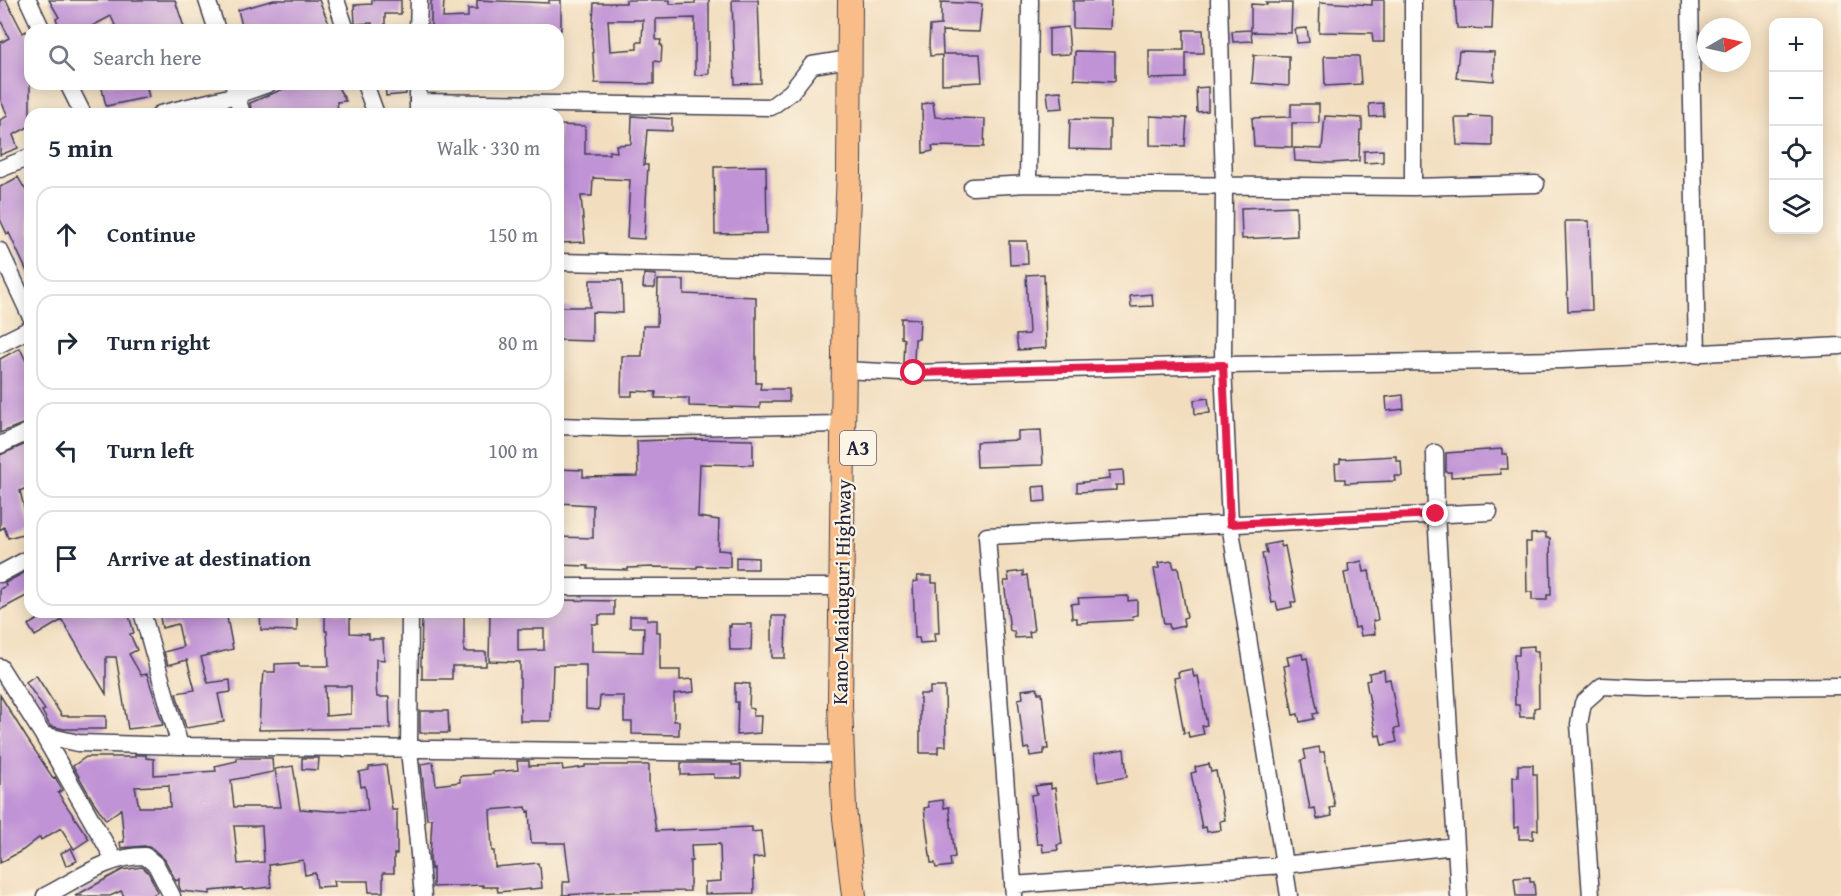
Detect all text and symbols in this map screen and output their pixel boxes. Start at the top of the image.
north arrow [1697,18,1751,72]
map controls [1769,18,1823,234]
button: + [1769,18,1823,72]
search box [24,24,564,90]
icon: search [45,41,78,74]
text: Search here [93,41,202,73]
button: − [1769,72,1823,126]
button: locate [1769,126,1823,180]
text: 5 min [48,128,113,167]
text: Walk · 330 m [437,133,540,162]
button: layers [1769,180,1823,234]
icon: ahead [50,218,83,251]
text: Continue [107,218,196,250]
text: 150 m [488,220,538,249]
icon: right [50,326,83,359]
text: Turn right [107,326,210,358]
text: 80 m [498,328,538,357]
route start [900,359,926,385]
road number: A3 [840,431,876,465]
icon: left [50,434,83,467]
text: Turn left [107,434,194,466]
text: 100 m [488,436,538,465]
street label: Kano-Maiduguri Highway [824,478,859,705]
route end [1422,500,1448,526]
icon: arrive [50,542,83,575]
text: Arrive at destination [107,542,311,574]

